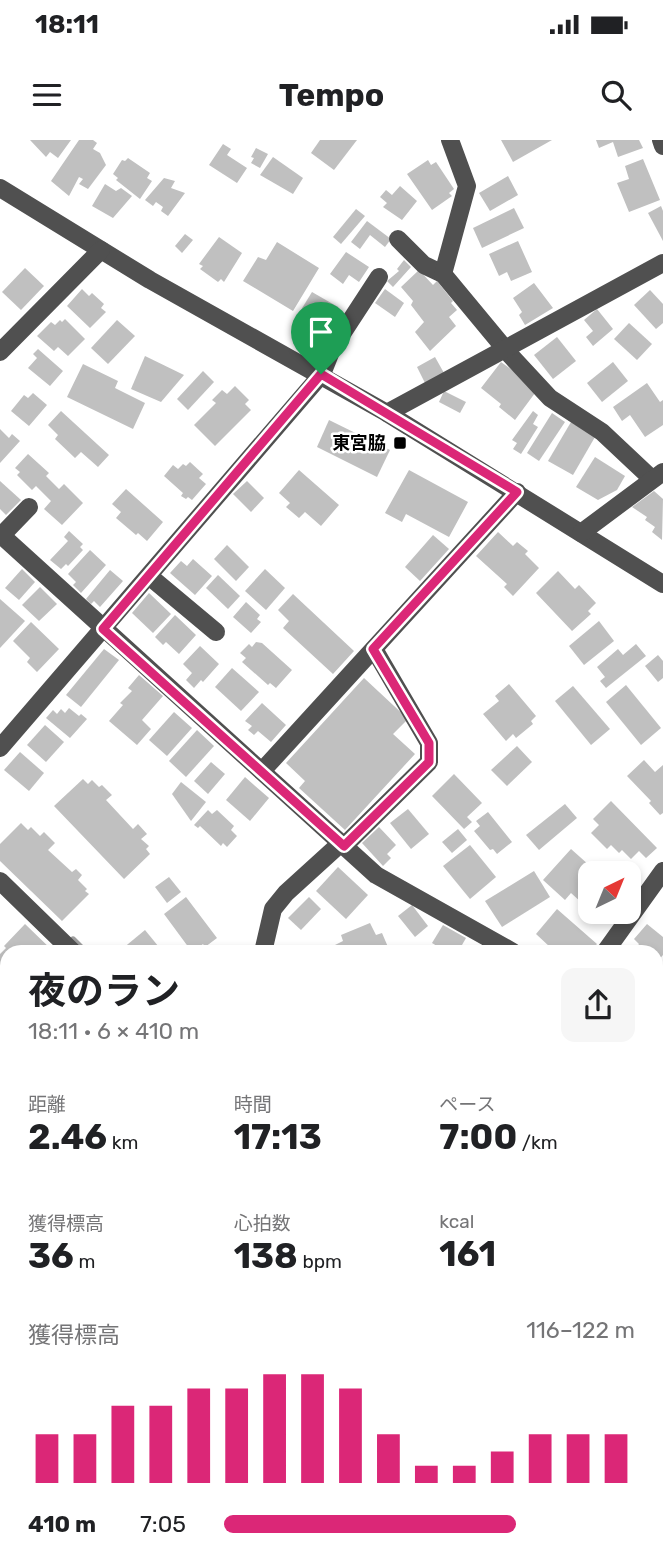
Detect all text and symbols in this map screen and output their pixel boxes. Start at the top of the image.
text: 18:11 [35,9,99,40]
icon: menu [28,76,66,114]
text: Tempo [279,76,384,114]
icon: search [597,76,635,114]
pin [291,302,351,374]
icon: arrive [302,313,340,351]
place label: 東宮脇 [332,432,386,454]
marker: 東宮脇 [392,435,408,451]
north arrow [578,861,640,924]
map controls [578,861,641,924]
text: 夜のラン [28,968,180,1014]
button: share [561,968,635,1042]
text: 18:11 · 6 × 410 m [28,1017,199,1045]
text: 距離 [28,1093,66,1116]
text: 時間 [234,1093,272,1116]
text: ペース [439,1093,495,1116]
text: 2.46 [28,1116,107,1158]
text: 17:13 [234,1116,322,1158]
text: 7:00 [439,1116,517,1158]
text: km [107,1131,139,1154]
text: /km [517,1131,558,1154]
text: kcal [439,1210,474,1233]
text: 獲得標高 [28,1212,104,1235]
text: 心拍数 [234,1212,291,1235]
text: 161 [439,1233,496,1275]
text: 36 [28,1235,74,1277]
text: 138 [234,1235,298,1277]
text: m [74,1250,95,1273]
text: bpm [298,1250,342,1273]
text: 116–122 m [526,1316,635,1344]
text: 獲得標高 [28,1321,120,1349]
text: 410 m [28,1510,96,1538]
text: 7:05 [140,1510,186,1538]

